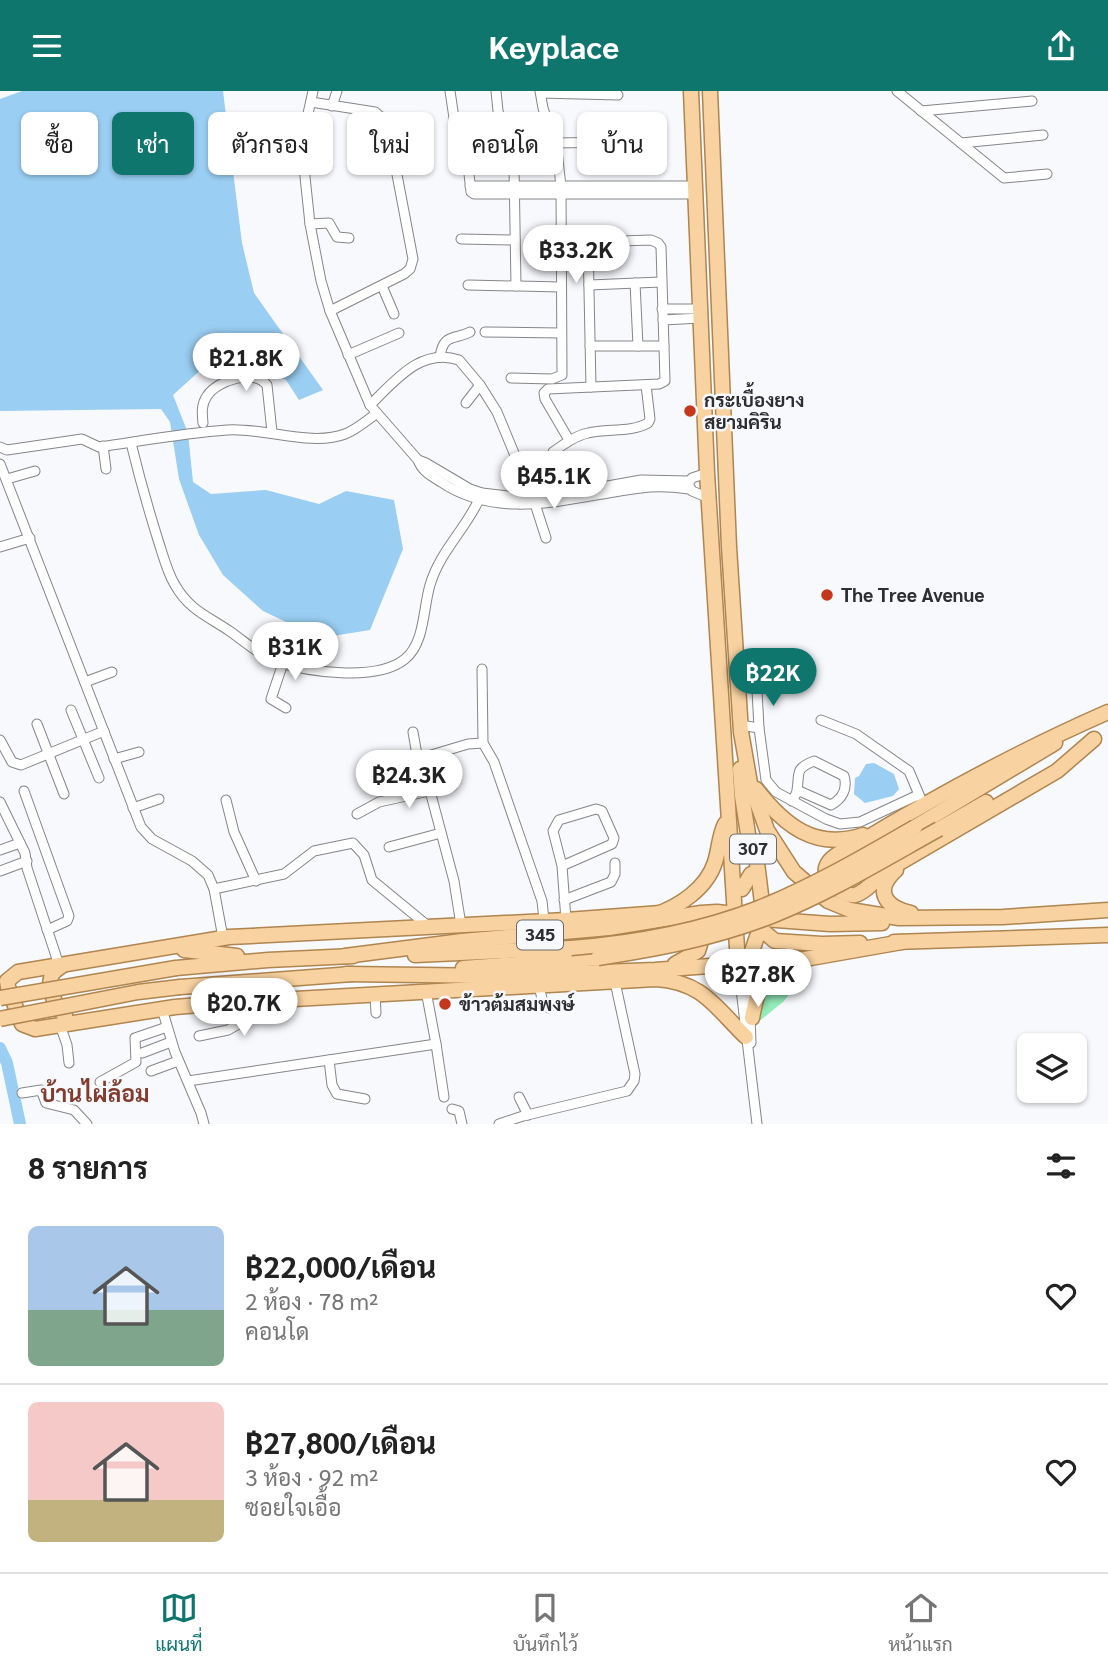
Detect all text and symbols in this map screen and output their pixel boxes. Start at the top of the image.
text: Keyplace [489,25,619,66]
icon: menu [28,27,66,65]
icon: share [1042,27,1080,65]
chip: ซื้อ [21,112,98,175]
chip: เช่า [112,112,194,175]
chip: ตัวกรอง [208,112,333,175]
chip: ใหม่ [347,112,434,175]
chip: คอนโด [448,112,563,175]
chip: บ้าน [577,112,667,175]
pin: ฿33.2K [519,225,633,285]
text: ฿33.2K [539,233,613,263]
pin: ฿21.8K [189,334,303,393]
text: ฿21.8K [209,341,283,371]
place label: กระเบื้องยาง สยามคิริน [704,382,804,433]
marker: กระเบื้องยาง สยามคิริน [682,403,698,419]
pin: ฿45.1K [497,451,611,511]
text: ฿45.1K [517,459,591,489]
place label: The Tree Avenue [841,582,985,606]
marker: The Tree Avenue [819,587,835,603]
pin: ฿31K [254,623,336,682]
text: ฿31K [268,630,322,660]
pin: ฿22K [732,649,814,708]
text: ฿22K [746,656,800,686]
pin: ฿24.3K [352,751,466,810]
text: ฿24.3K [372,758,446,788]
road number: 307 [730,835,776,863]
road number: 345 [517,921,563,949]
pin: ฿27.8K [701,949,815,1009]
text: ฿27.8K [721,957,795,987]
pin: ฿20.7K [187,979,301,1038]
text: ฿20.7K [207,986,281,1016]
place label: ข้าวต้มสมพงษ์ [459,991,575,1015]
marker: ข้าวต้มสมพงษ์ [437,996,453,1012]
map controls [1017,1033,1087,1103]
button: layers [1017,1033,1087,1103]
district label: บ้านไผ่ล้อม [40,1077,150,1107]
text: 8 รายการ [28,1147,148,1186]
icon: filters [1042,1147,1080,1185]
text: ฿22,000/เดือน [245,1246,436,1285]
icon: home [84,1254,168,1338]
icon: heart [1042,1277,1080,1315]
text: 2 ห้อง · 78 m² [245,1285,378,1315]
text: คอนโด [245,1315,309,1345]
text: ฿27,800/เดือน [245,1422,436,1461]
icon: home [84,1430,168,1514]
icon: heart [1042,1453,1080,1491]
text: 3 ห้อง · 92 m² [245,1461,378,1491]
text: ซอยใจเอื้อ [245,1491,341,1521]
tab: แผนที่ [155,1589,203,1655]
tab: บันทึกไว้ [513,1589,578,1655]
tab: หน้าแรก [888,1589,953,1655]

